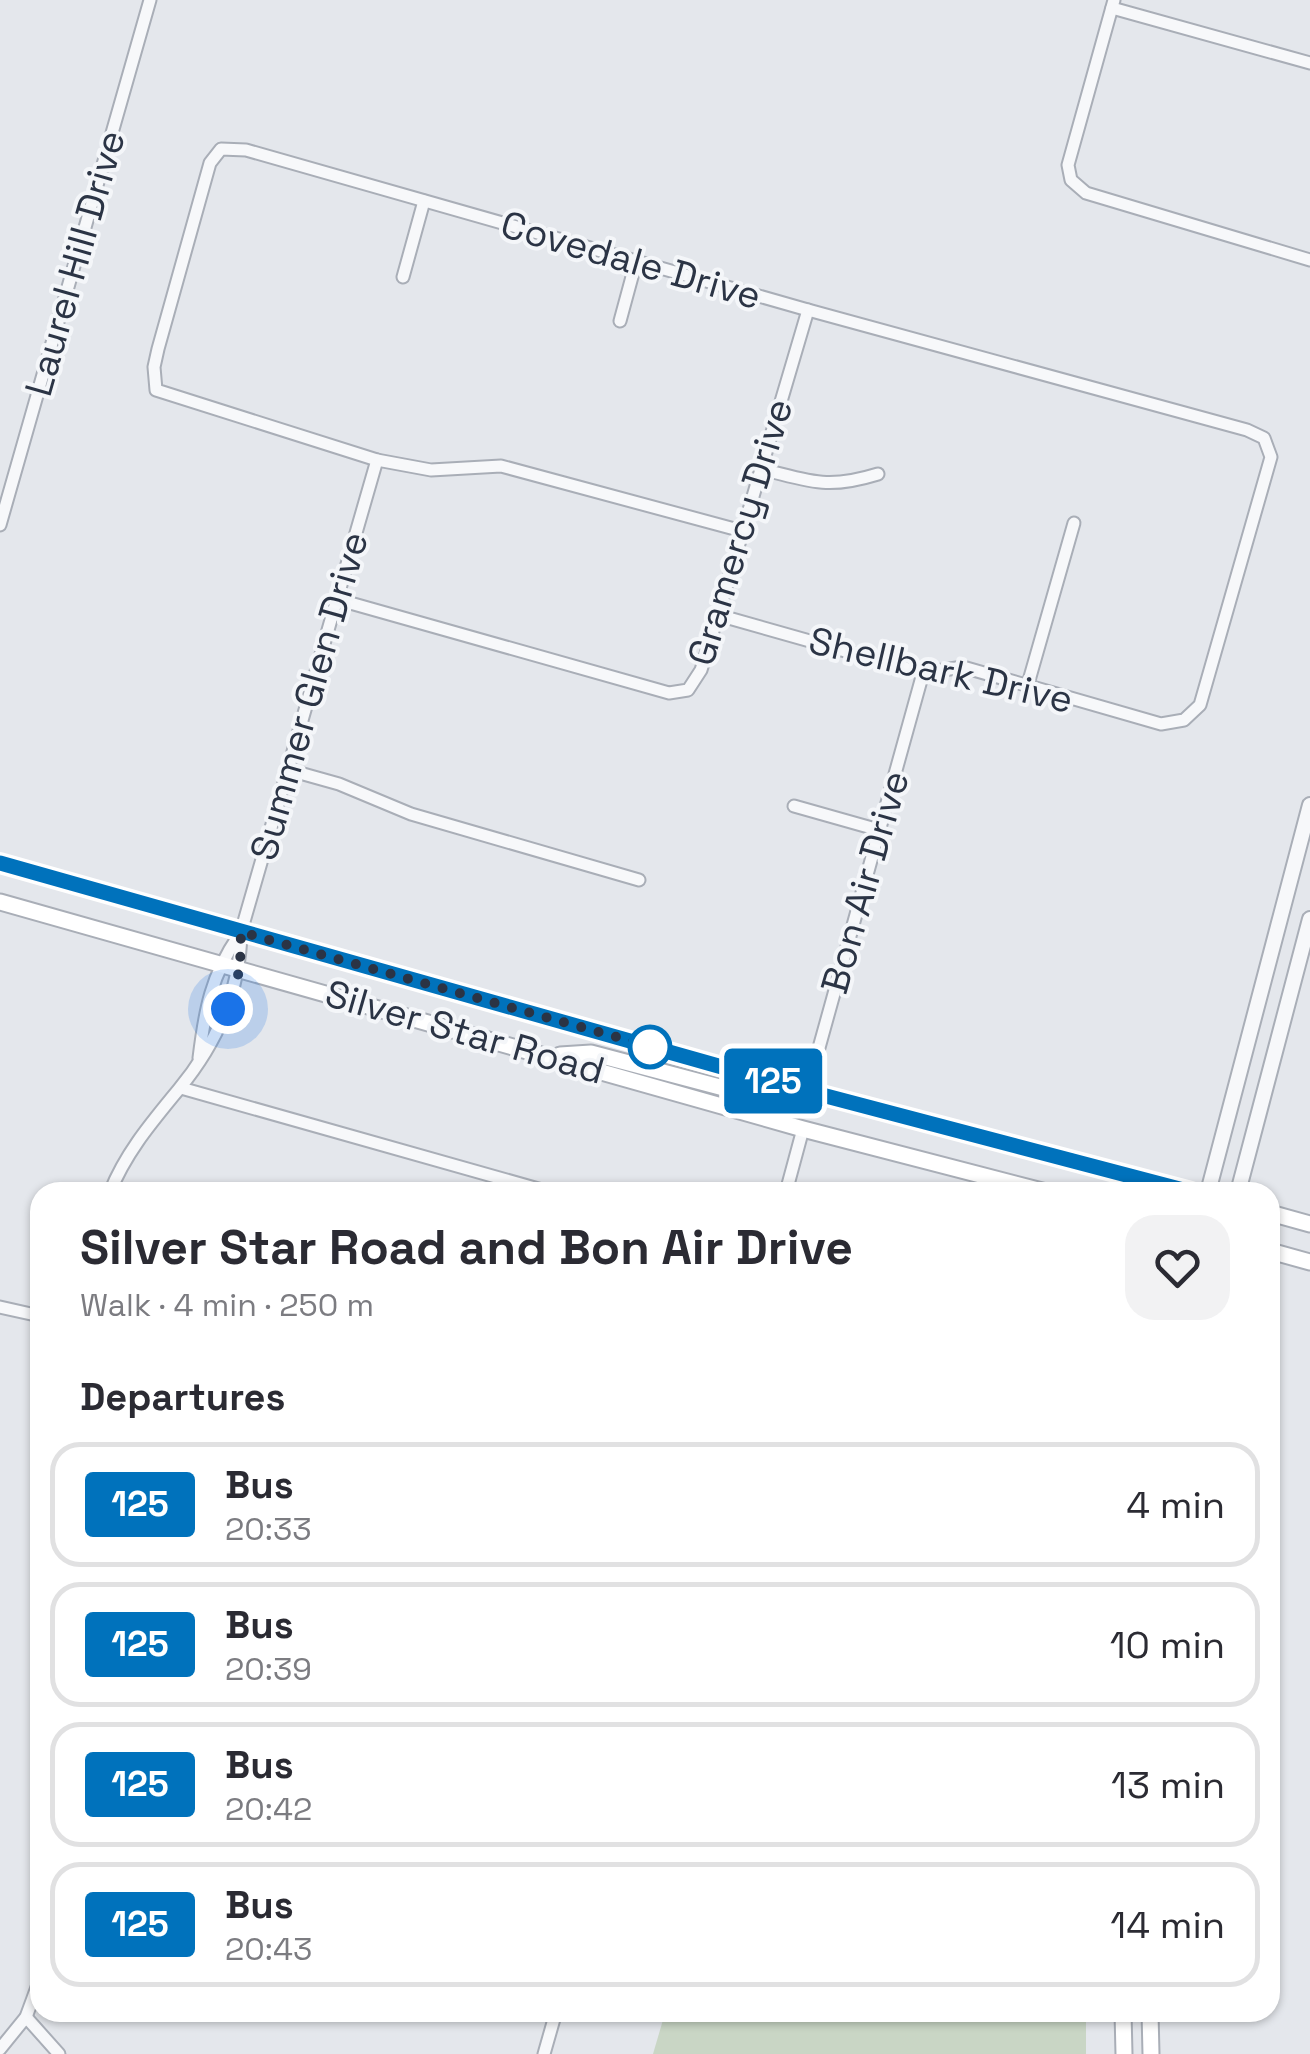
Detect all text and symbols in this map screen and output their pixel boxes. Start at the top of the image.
street label: Laurel Hill Drive [14,125,136,401]
street label: Covedale Drive [495,200,767,320]
street label: Gramercy Drive [677,393,803,671]
street label: Summer Glen Drive [239,526,379,866]
street label: Shellbark Drive [804,616,1078,724]
street label: Bon Air Drive [810,765,920,999]
street label: Silver Star Road [320,969,610,1095]
your location [203,984,253,1034]
unlabelled marker [629,1026,671,1068]
line badge: 125 [716,1048,830,1114]
text: 125 [744,1059,802,1103]
button: heart [1125,1215,1230,1320]
text: Silver Star Road and Bon Air Drive [80,1217,853,1278]
text: Walk · 4 min · 250 m [80,1285,374,1325]
text: Departures [80,1373,285,1421]
text: Bus [225,1461,294,1509]
text: 4 min [1126,1481,1225,1529]
text: 125 [111,1482,169,1526]
text: 20:33 [225,1509,312,1549]
text: Bus [225,1601,294,1649]
text: 10 min [1110,1621,1225,1669]
text: 125 [111,1622,169,1666]
text: 20:39 [225,1649,312,1689]
text: Bus [225,1741,294,1789]
text: 13 min [1111,1761,1225,1809]
text: 125 [111,1762,169,1806]
text: 20:42 [225,1789,312,1829]
text: Bus [225,1881,294,1929]
text: 14 min [1110,1901,1225,1949]
text: 125 [111,1902,169,1946]
text: 20:43 [225,1929,312,1969]

